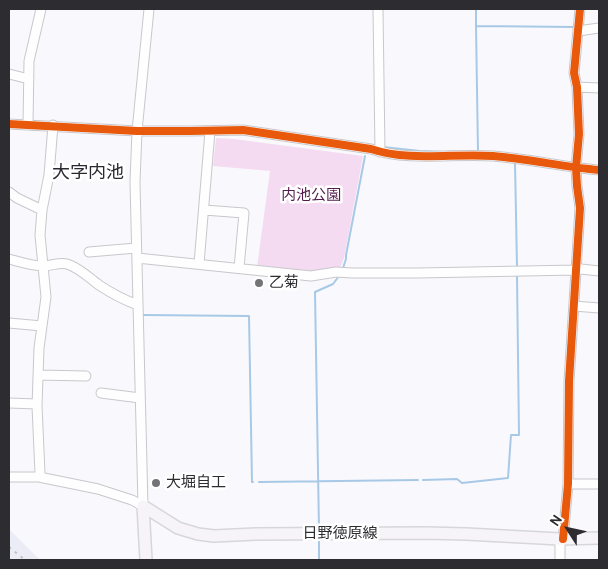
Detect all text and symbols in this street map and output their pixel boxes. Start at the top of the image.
district label: 大字内池 [52,162,124,184]
park label: 内池公園 [281,187,341,205]
place label: 乙菊 [269,274,299,292]
marker: 乙菊 [253,277,265,289]
place label: 大堀自工 [166,474,226,492]
marker: 大堀自工 [150,477,162,489]
north arrow [543,504,593,554]
text: N [545,511,566,530]
street label: 日野徳原線 [303,525,377,543]

